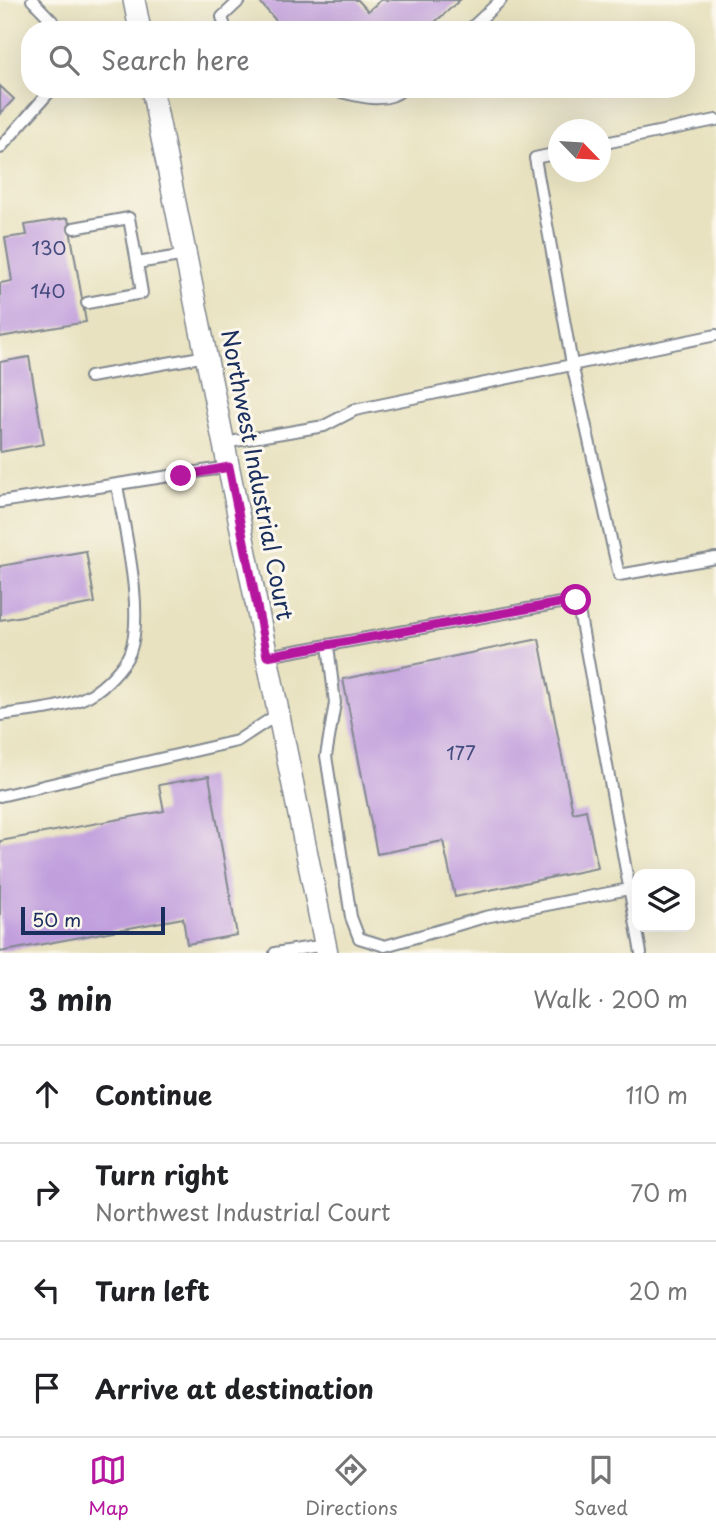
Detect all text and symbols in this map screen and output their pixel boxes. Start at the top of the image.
search box [21,21,695,98]
text: Search here [101,40,250,79]
icon: search [45,41,83,79]
north arrow [548,119,611,182]
house number: 130 [31,233,67,261]
house number: 140 [30,276,66,304]
street label: Northwest Industrial Court [213,326,304,623]
route end [165,460,196,491]
route start [560,584,591,615]
house number: 177 [446,738,476,766]
map controls [632,869,695,932]
button: layers [632,869,695,932]
scale bar [21,904,164,936]
text: 50 m [32,905,81,933]
text: 3 min [28,976,113,1021]
text: Walk · 200 m [533,981,688,1016]
icon: ahead [28,1075,66,1113]
text: Continue [95,1075,212,1114]
text: 110 m [626,1077,688,1112]
text: Turn right [95,1155,229,1194]
icon: right [28,1173,66,1211]
text: 70 m [630,1175,688,1210]
text: Northwest Industrial Court [95,1194,390,1229]
icon: left [28,1271,66,1309]
text: Turn left [95,1271,210,1310]
text: 20 m [629,1273,688,1308]
icon: arrive [28,1369,66,1407]
text: Arrive at destination [95,1369,374,1408]
tab: Map [88,1451,129,1521]
tab: Directions [305,1451,398,1521]
tab: Saved [574,1451,628,1521]

